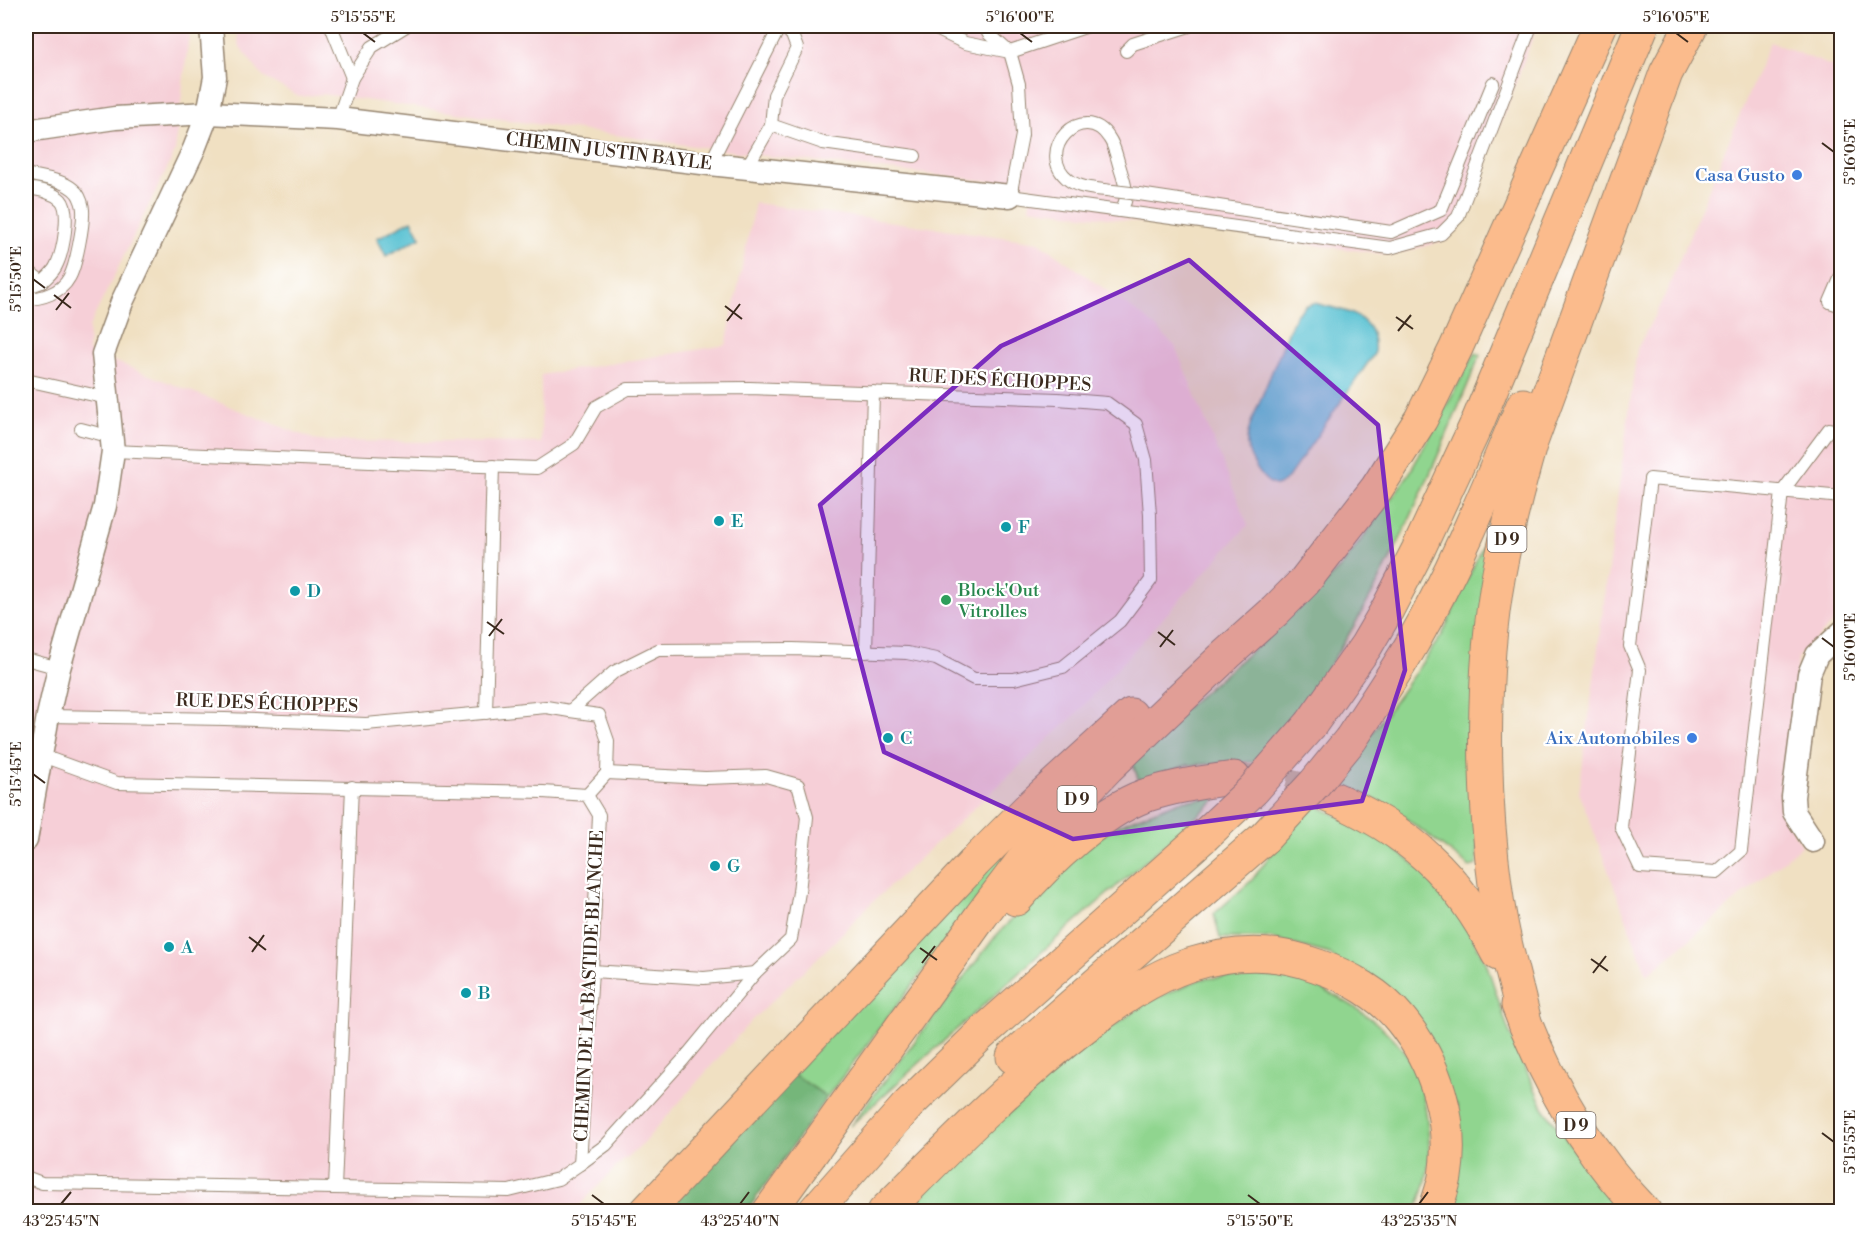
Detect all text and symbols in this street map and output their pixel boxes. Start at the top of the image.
text: 5°15'55"E [331,8,395,27]
text: 5°16'00"E [986,8,1054,27]
text: 5°16'05"E [1643,8,1709,27]
text: 5°16'05"E [1841,119,1860,185]
street label: CHEMIN JUSTIN BAYLE [505,127,713,176]
place label: Casa Gusto [1695,164,1785,187]
marker: Casa Gusto [1790,168,1804,182]
text: 5°15'50"E [7,246,26,312]
street label: RUE DES ÉCHOPPES [908,364,1092,397]
place label: E [731,510,743,533]
marker: E [712,514,726,528]
place label: F [1018,516,1030,539]
marker: F [999,520,1013,534]
road number: D 9 [1488,526,1526,552]
place label: Block'Out Vitrolles [957,579,1040,623]
place label: D [307,580,321,603]
marker: D [288,584,302,598]
marker: Block'Out Vitrolles [939,593,953,607]
text: 5°16'00"E [1841,613,1860,681]
street label: RUE DES ÉCHOPPES [175,689,359,718]
place label: C [900,727,912,750]
place label: Aix Automobiles [1545,727,1680,750]
marker: C [881,731,895,745]
marker: Aix Automobiles [1685,731,1699,745]
text: 5°15'45"E [7,741,26,807]
road number: D 9 [1058,786,1096,812]
street label: CHEMIN DE LA BASTIDE BLANCHE [570,829,609,1143]
place label: G [727,855,741,878]
marker: G [708,859,722,873]
place label: A [180,936,194,959]
marker: A [162,940,176,954]
place label: B [477,982,491,1005]
marker: B [459,986,473,1000]
text: 5°15'55"E [1841,1110,1860,1174]
road number: D 9 [1556,1112,1596,1138]
text: 43°25'45"N [22,1212,100,1231]
text: 5°15'45"E [571,1212,637,1231]
text: 43°25'40"N [701,1212,779,1231]
text: 5°15'50"E [1227,1212,1293,1231]
text: 43°25'35"N [1381,1212,1457,1231]

